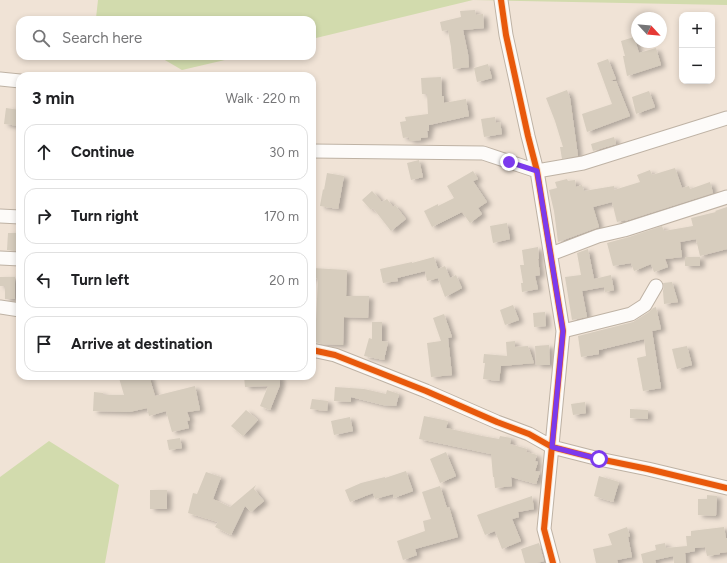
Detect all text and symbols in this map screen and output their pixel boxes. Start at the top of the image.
north arrow [631,12,667,48]
map controls [679,12,715,84]
button: + [679,12,715,48]
search box [16,16,316,60]
icon: search [30,27,52,49]
text: Search here [62,29,142,47]
button: − [679,48,715,84]
text: 3 min [32,88,74,108]
text: Walk · 220 m [225,91,300,106]
icon: ahead [33,141,55,163]
text: Continue [71,143,134,161]
text: 30 m [269,145,299,160]
route end [500,153,518,171]
icon: right [33,205,55,227]
text: Turn right [71,207,139,225]
text: 170 m [264,209,299,224]
icon: left [33,269,55,291]
text: Turn left [71,271,129,289]
text: 20 m [269,273,299,288]
icon: arrive [33,333,55,355]
text: Arrive at destination [71,335,212,353]
route start [590,450,608,468]

